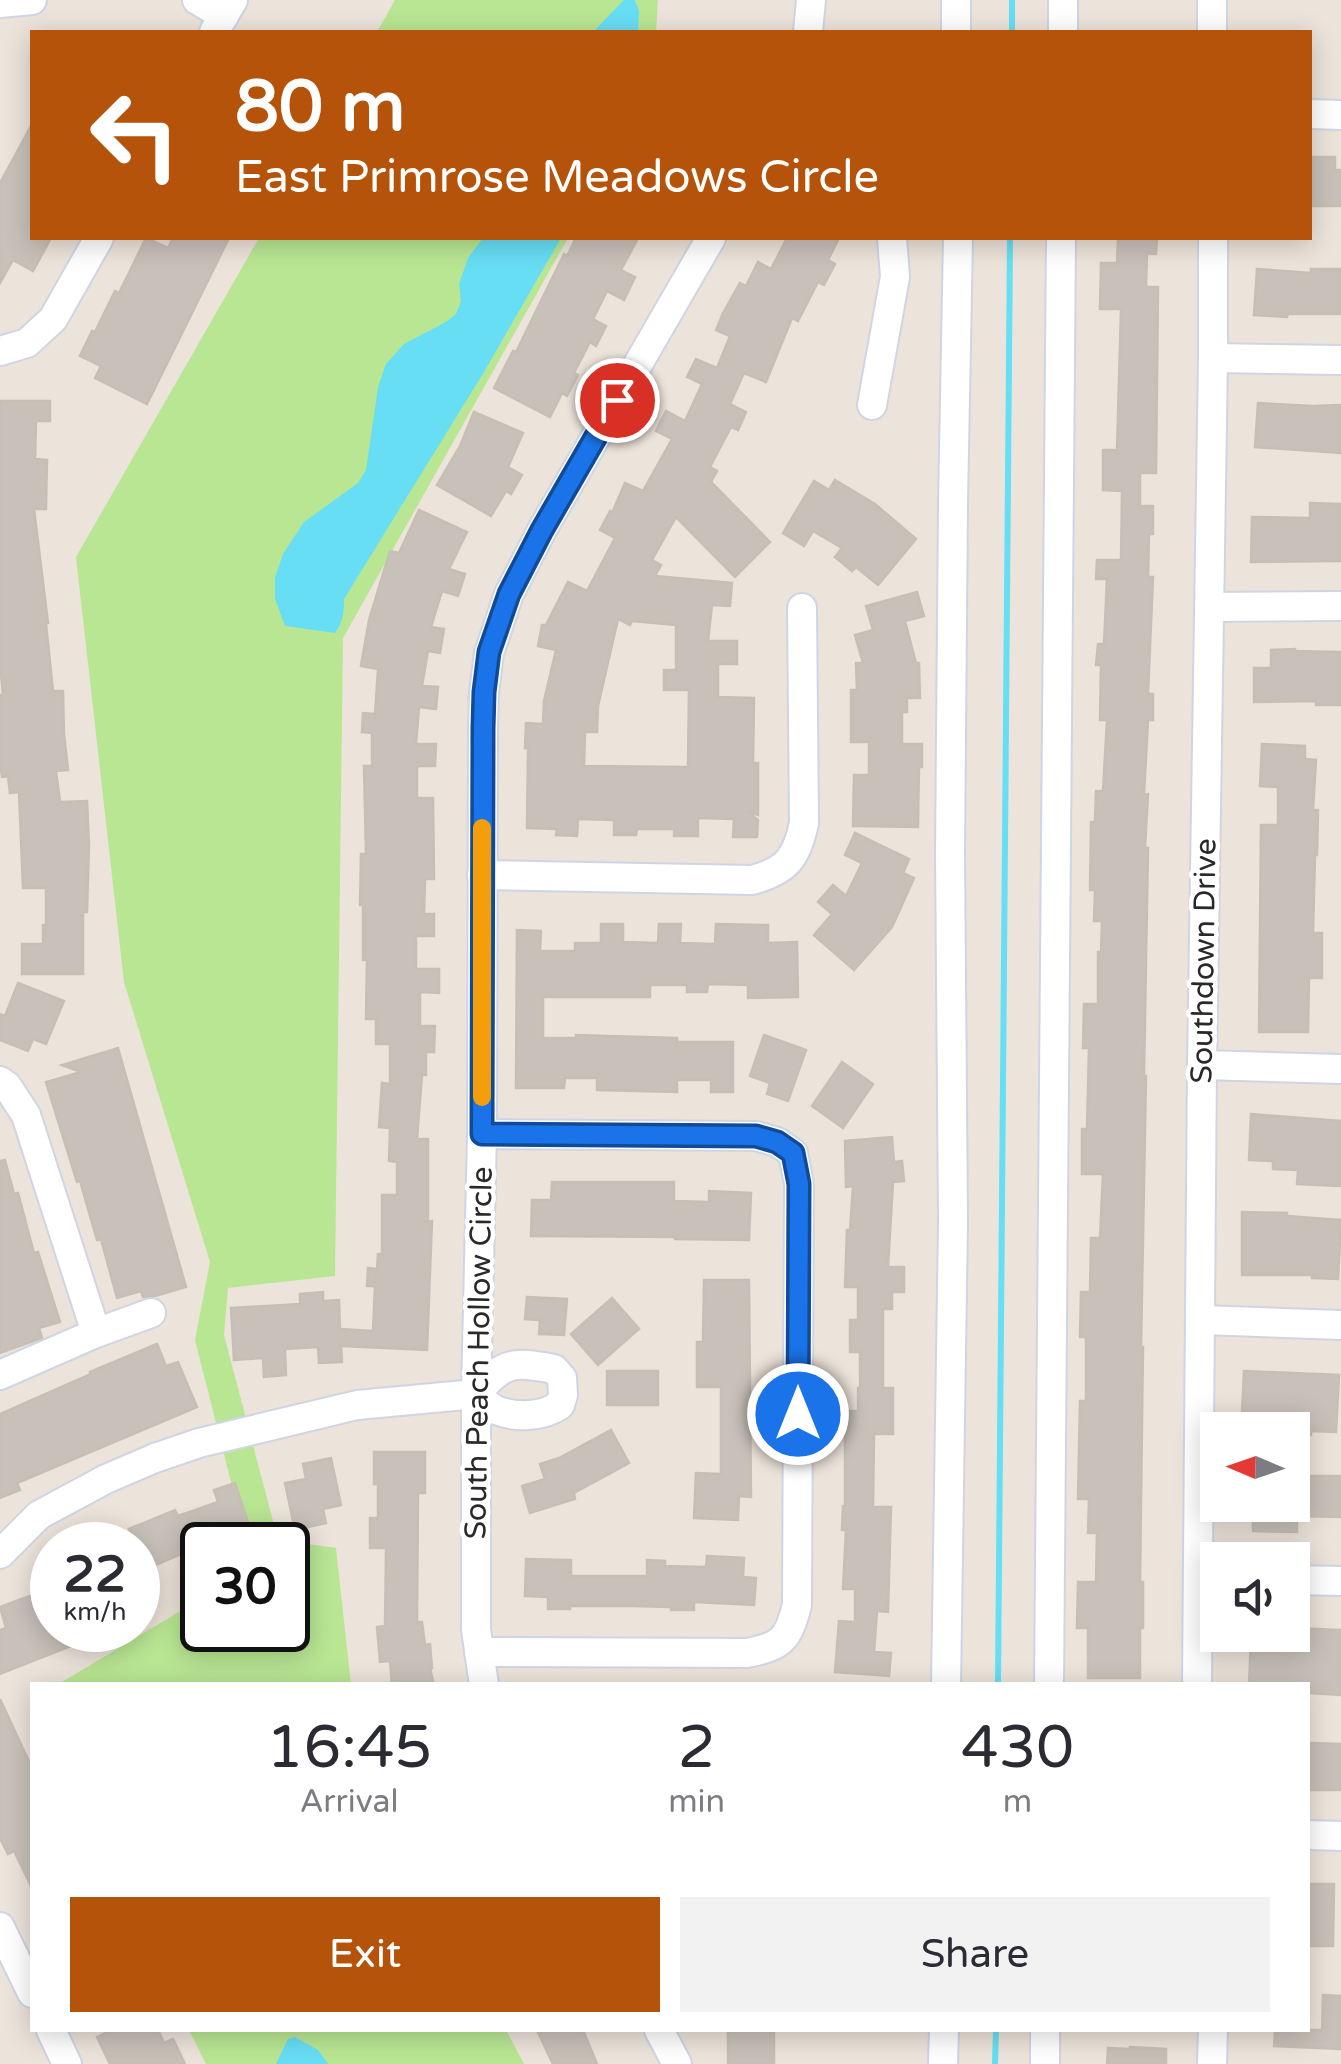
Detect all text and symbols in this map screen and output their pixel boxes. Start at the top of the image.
text: 80 m [235,66,405,150]
icon: left [70,70,200,200]
text: East Primrose Meadows Circle [235,151,879,205]
pin [575,358,660,443]
icon: arrive [590,373,645,428]
street label: Southdown Drive [1183,838,1225,1084]
street label: South Peach Hollow Circle [457,1166,501,1540]
position arrow [746,1362,850,1466]
north arrow [1200,1412,1310,1522]
map controls [1200,1412,1310,1652]
speed limit sign: 30 [180,1522,310,1652]
button: sound [1200,1542,1310,1652]
text: 22 [64,1545,126,1605]
text: km/h [64,1597,126,1627]
text: 16:45 [266,1712,432,1784]
text: 2 [678,1712,715,1784]
text: 430 [961,1712,1074,1784]
text: Arrival [300,1783,399,1821]
text: min [668,1783,725,1821]
text: m [1003,1783,1032,1821]
button: Exit [70,1897,660,2012]
button: Share [680,1897,1270,2012]

